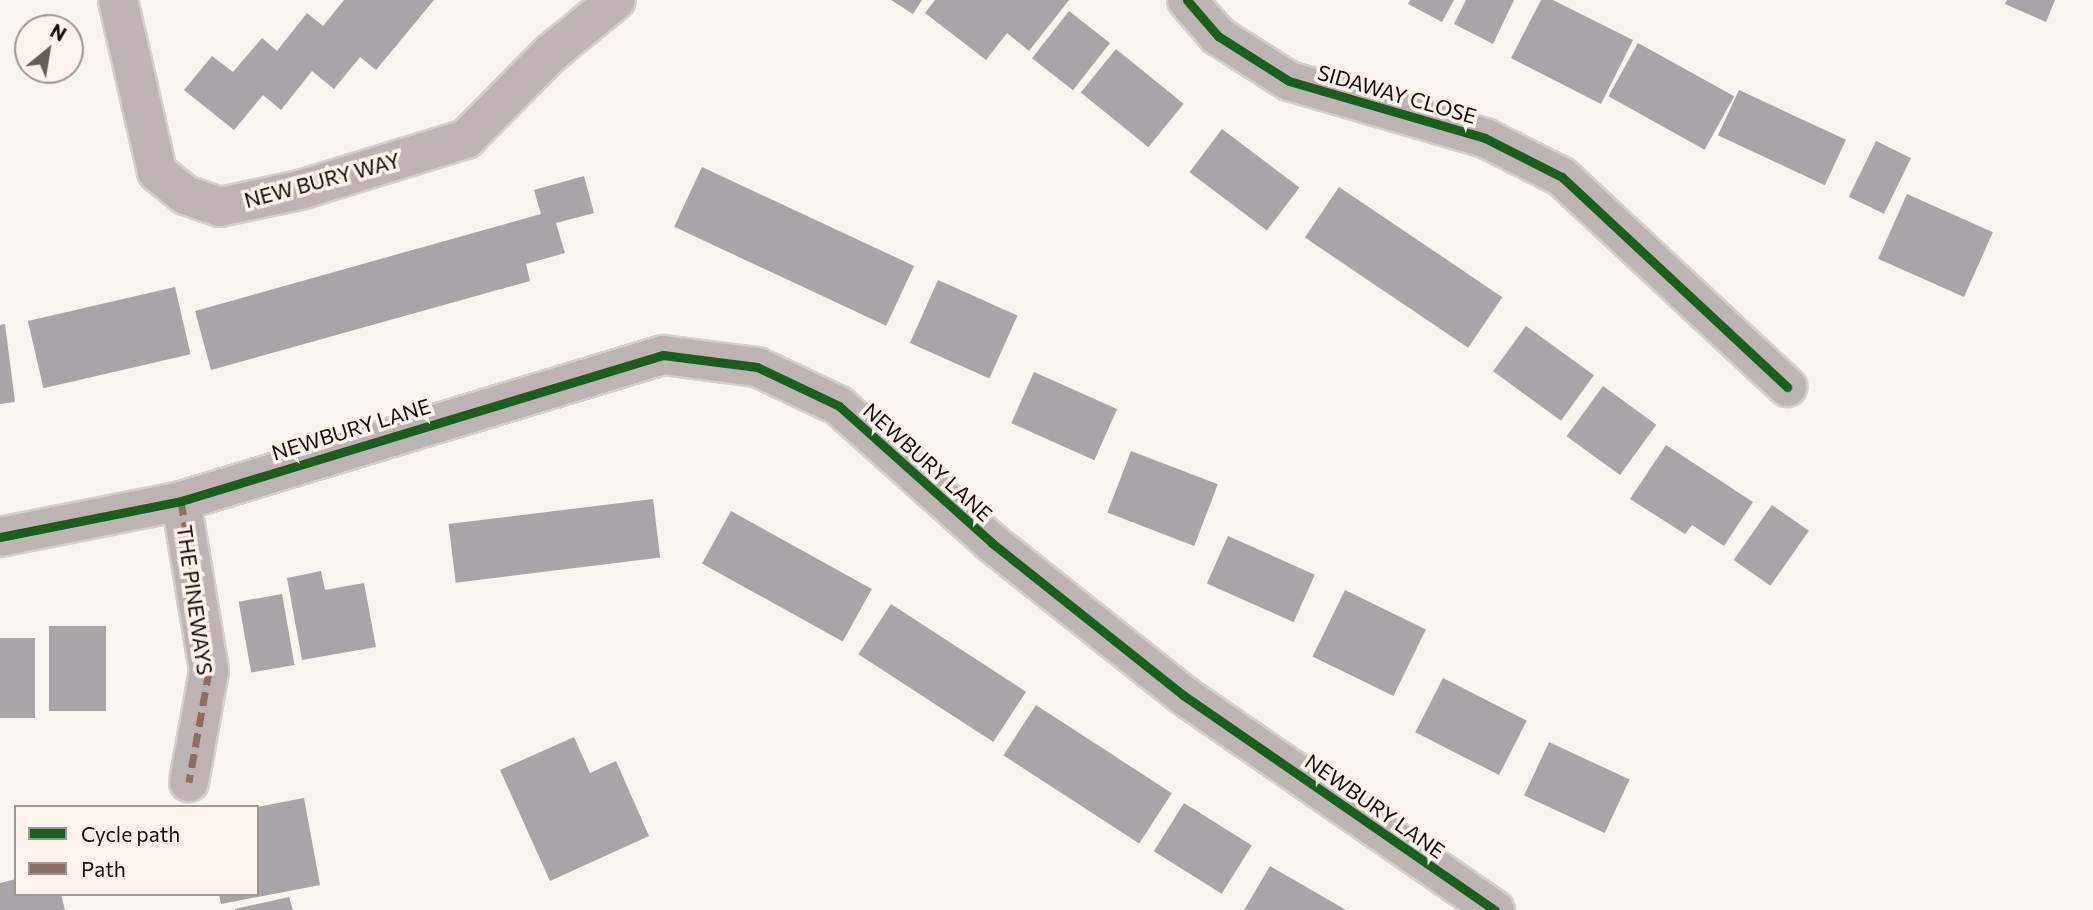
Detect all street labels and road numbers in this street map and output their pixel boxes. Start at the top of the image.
street label: SIDAWAY CLOSE [1315,59,1479,129]
street label: NEW BURY WAY [241,147,403,213]
street label: NEWBURY LANE [269,393,433,465]
street label: NEWBURY LANE [858,398,998,526]
street label: THE PINEWAYS [172,523,218,677]
street label: NEWBURY LANE [1300,748,1450,864]

